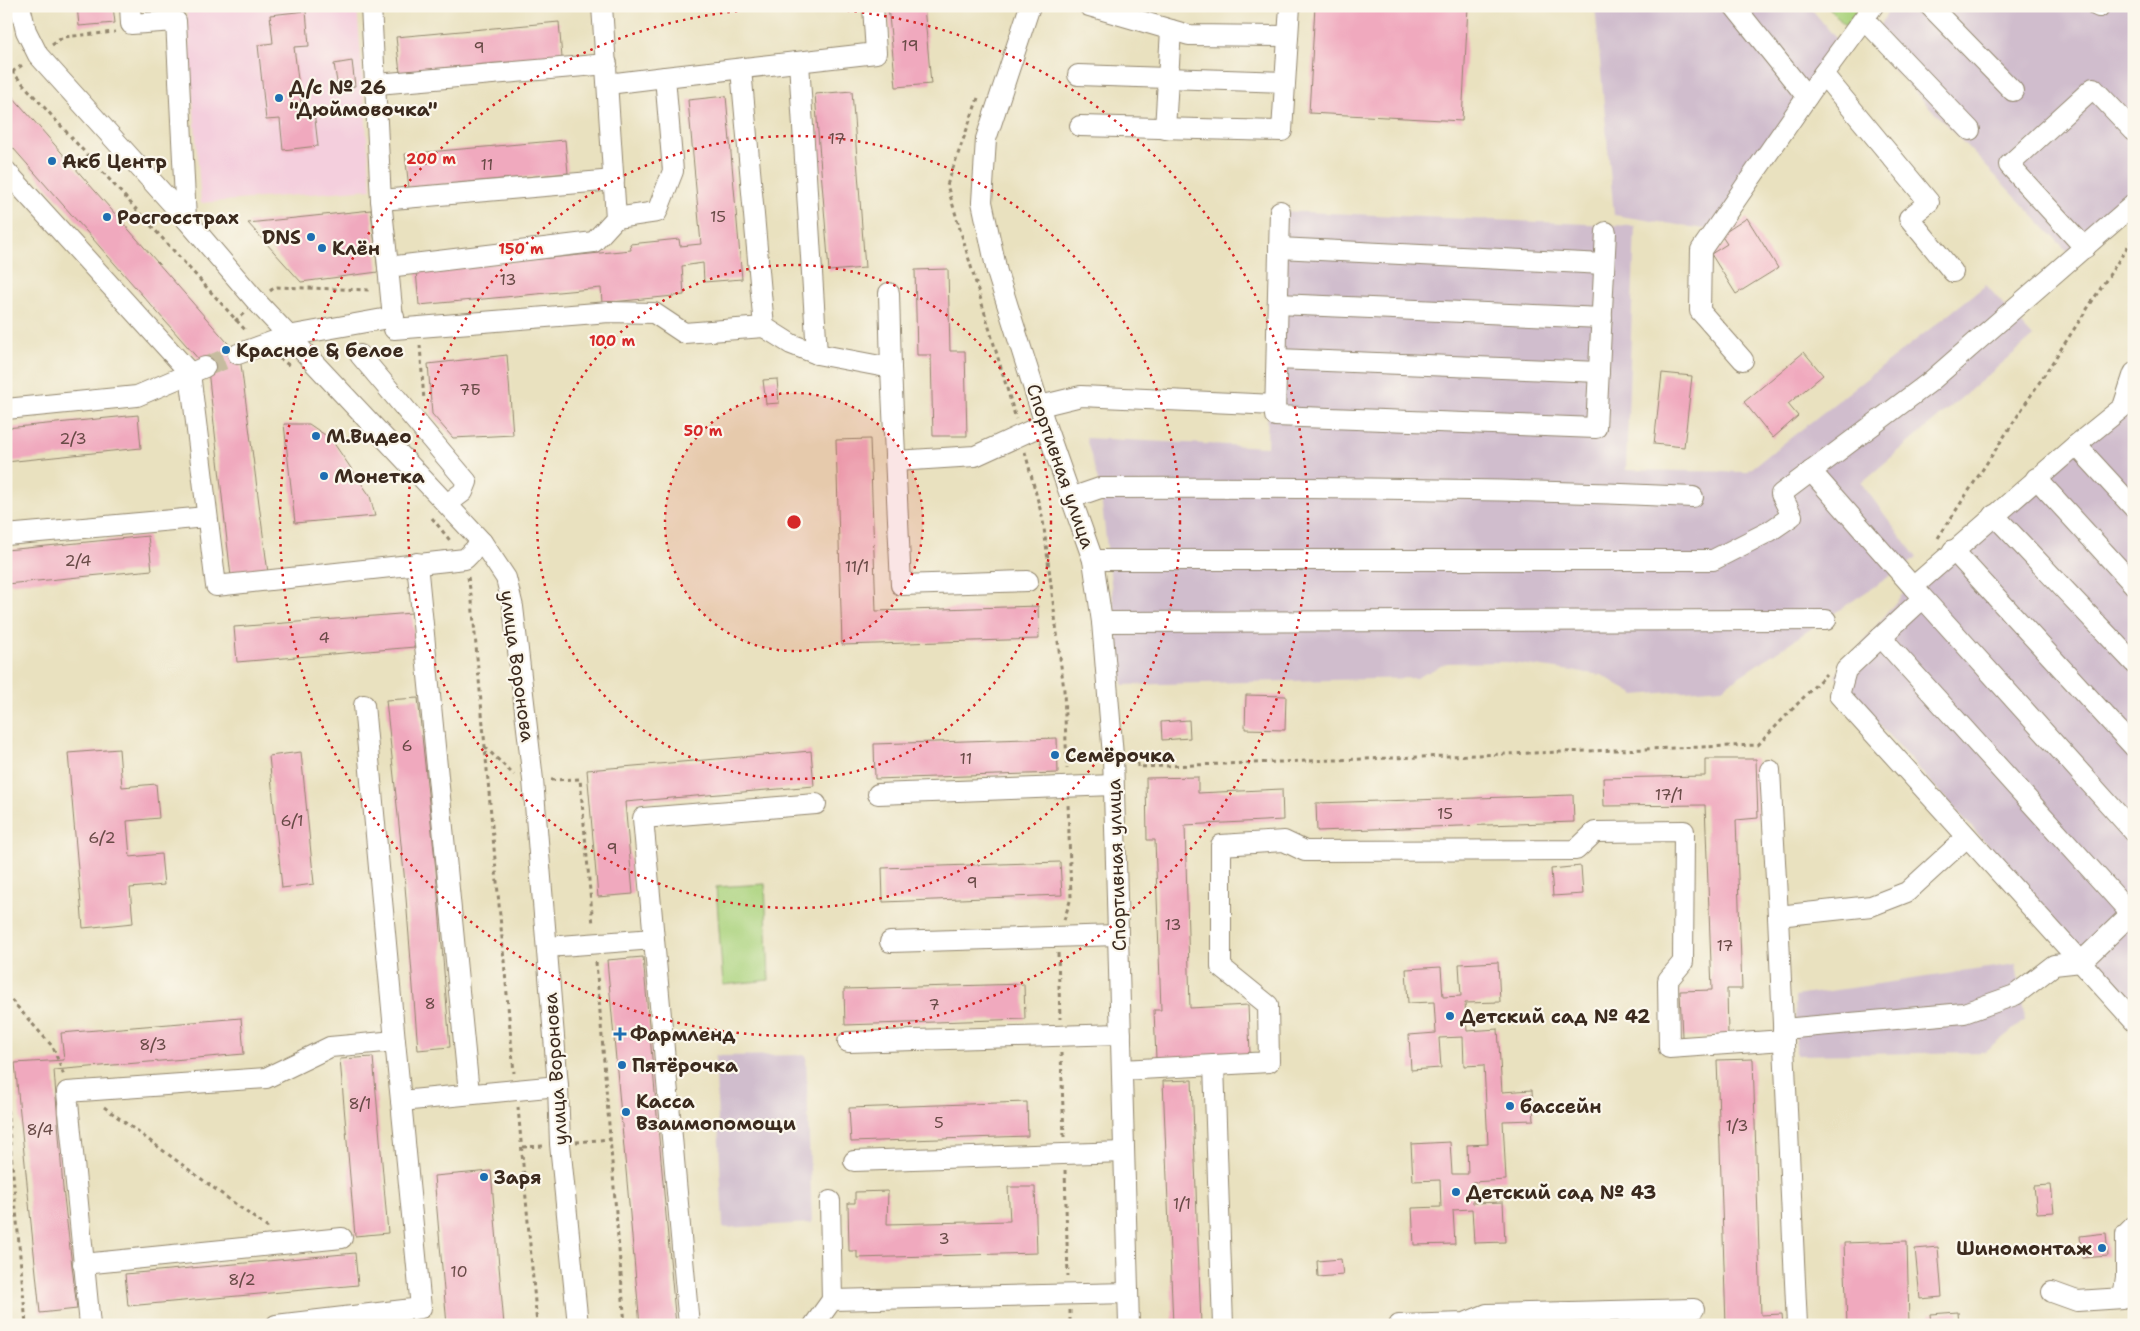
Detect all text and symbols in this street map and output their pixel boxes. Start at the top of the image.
house number: 19 [901,35,919,56]
house number: 9 [473,37,485,58]
place label: Д/с № 26 "Дюймовочка" [289,75,438,122]
marker: Д/с № 26 "Дюймовочка" [273,92,285,104]
house number: 17 [828,128,846,149]
place label: Акб Центр [62,149,167,174]
text: 200 m [406,149,456,169]
house number: 11 [481,154,493,175]
marker: Акб Центр [46,155,58,167]
place label: Росгосстрах [117,205,239,230]
house number: 15 [710,206,726,227]
marker: Росгосстрах [101,211,113,223]
place label: DNS [262,225,301,250]
marker: DNS [305,231,317,243]
place label: Клён [332,236,380,261]
text: 150 m [498,239,544,259]
marker: Клён [316,242,328,254]
house number: 13 [499,269,517,290]
text: 100 m [589,331,635,351]
place label: Красное & белое [236,338,404,363]
marker: Красное & белое [220,344,232,356]
house number: 7Б [459,379,481,400]
street label: Спортивная улица [1021,380,1101,552]
text: 50 m [684,421,723,441]
place label: М.Видео [326,424,412,449]
house number: 2/3 [59,428,87,449]
marker: М.Видео [310,430,322,442]
place label: Монетка [334,464,425,489]
marker: Монетка [318,470,330,482]
centre of rings [785,513,803,531]
house number: 2/4 [64,550,92,571]
house number: 11/1 [845,556,869,577]
street label: улица Воронова [494,589,541,744]
house number: 4 [318,627,330,648]
house number: 6 [401,735,413,756]
place label: Семёрочка [1065,743,1175,768]
house number: 11 [960,748,972,769]
marker: Семёрочка [1049,749,1061,761]
street label: Спортивная улица [1101,778,1132,952]
house number: 17/1 [1655,784,1683,805]
house number: 15 [1437,803,1453,824]
house number: 6/1 [280,810,304,831]
house number: 6/2 [88,827,116,848]
house number: 9 [606,838,618,859]
house number: 9 [966,872,978,893]
house number: 13 [1164,914,1182,935]
house number: 17 [1716,935,1734,956]
street label: улица Воронова [538,992,573,1146]
house number: 8 [424,993,436,1014]
house number: 7 [928,994,940,1015]
place label: Детский сад № 42 [1460,1004,1650,1029]
marker: Детский сад № 42 [1444,1010,1456,1022]
place label: Фармленд [630,1022,736,1047]
marker: Фармленд [614,1028,626,1040]
house number: 8/3 [139,1034,167,1055]
place label: Пятёрочка [632,1053,738,1078]
marker: Пятёрочка [616,1059,628,1071]
place label: Касса Взаимопомощи [636,1089,796,1136]
house number: 8/1 [348,1093,372,1114]
place label: бассейн [1520,1094,1601,1119]
marker: бассейн [1504,1100,1516,1112]
marker: Касса Взаимопомощи [620,1106,632,1118]
house number: 5 [934,1112,944,1133]
house number: 1/3 [1726,1115,1748,1136]
house number: 8/4 [27,1119,53,1140]
place label: Заря [494,1165,541,1190]
marker: Заря [478,1171,490,1183]
place label: Детский сад № 43 [1466,1180,1656,1205]
marker: Детский сад № 43 [1450,1186,1462,1198]
house number: 1/1 [1173,1193,1191,1214]
house number: 3 [938,1228,950,1249]
place label: Шиномонтаж [1956,1236,2092,1261]
marker: Шиномонтаж [2096,1242,2108,1254]
house number: 10 [450,1261,468,1282]
house number: 8/2 [228,1269,256,1290]

